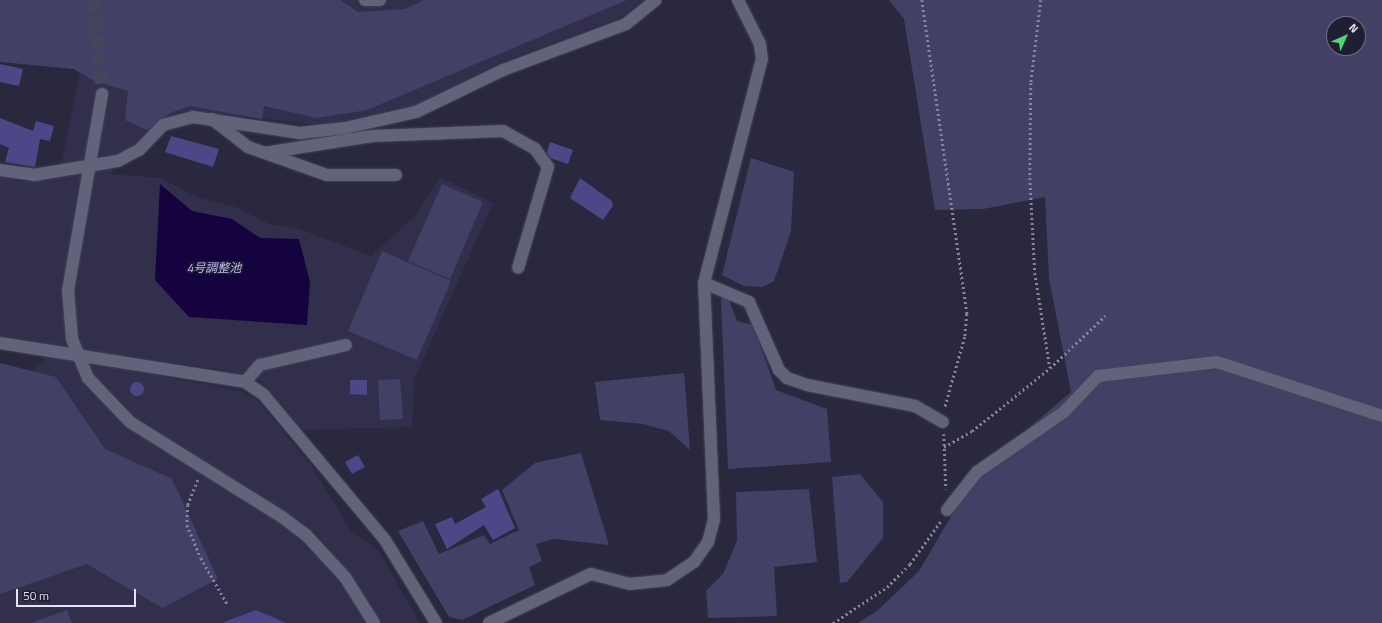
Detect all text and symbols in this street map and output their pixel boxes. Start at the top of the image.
north arrow [1326,16,1366,56]
text: N [1345,20,1362,37]
water label: 4号調整池 [187,261,241,275]
scale bar [18,581,138,607]
text: 50 m [23,586,49,605]

